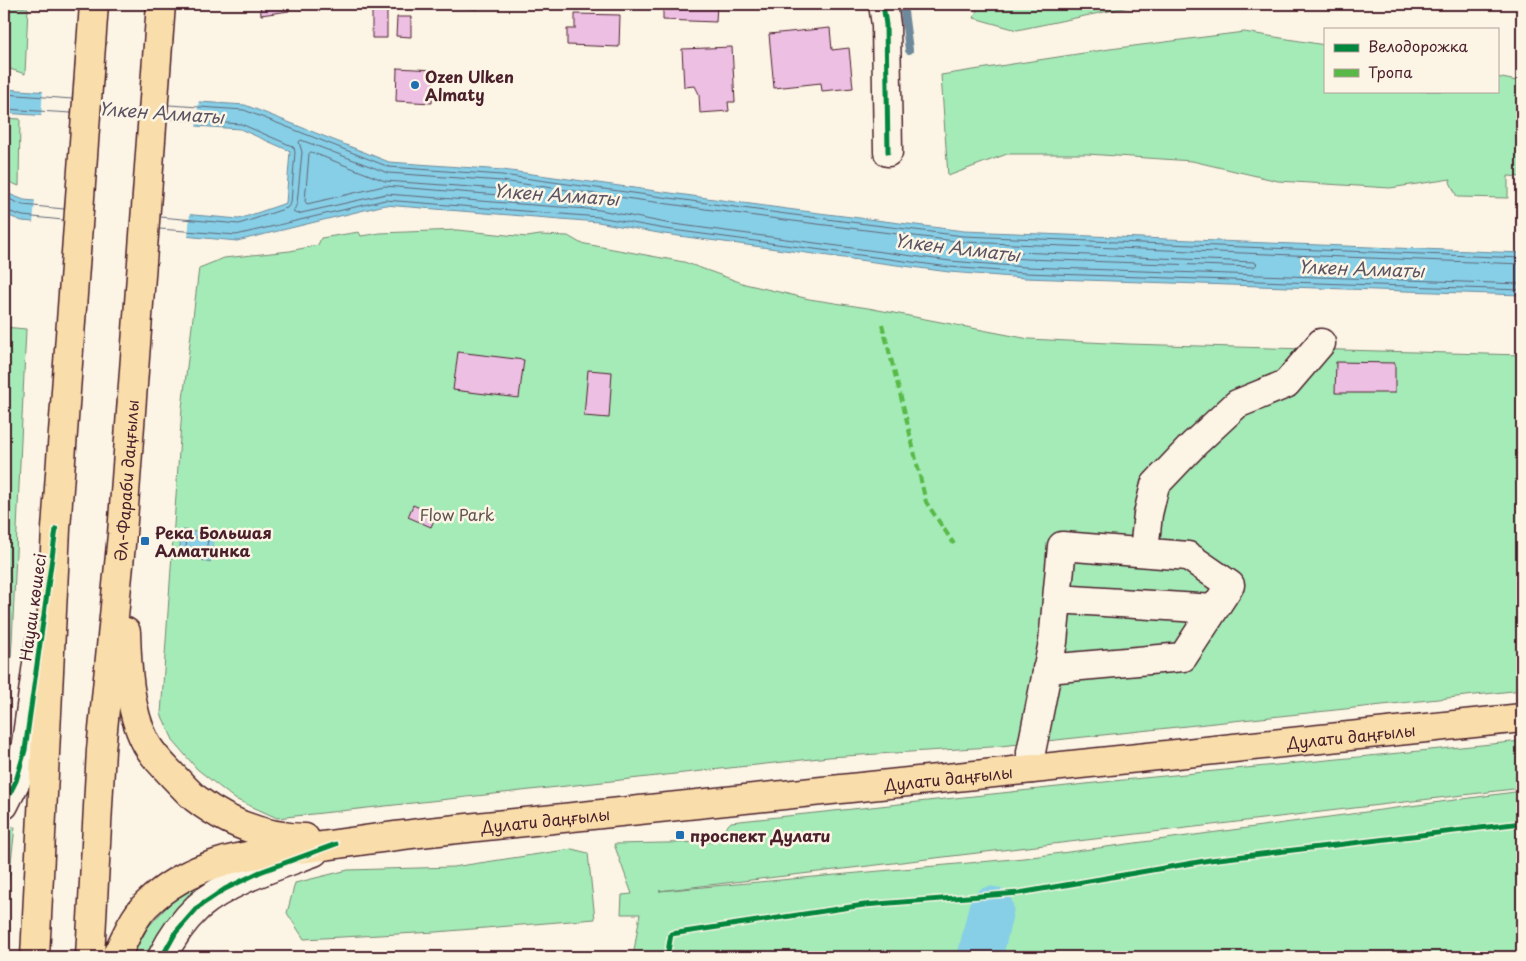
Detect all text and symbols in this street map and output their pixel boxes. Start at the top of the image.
legend [1324,28,1498,92]
text: Велодорожка [1368,34,1469,57]
text: Тропа [1368,60,1413,83]
place label: Ozen Ulken Almaty [425,64,514,106]
marker: Ozen Ulken Almaty [409,79,421,91]
water label: Үлкен Алматы [97,94,226,130]
water label: Үлкен Алматы [492,176,621,212]
water label: Үлкен Алматы [893,226,1023,268]
water label: Үлкен Алматы [1298,252,1426,284]
street label: Әл-Фараби даңғылы [107,399,144,562]
park label: Flow Park [419,502,495,526]
place label: Река Большая Алматинка [155,520,272,562]
marker: Река Большая Алматинка [139,535,151,547]
street label: Науаи көшесі [13,552,51,662]
street label: Дулати даңғылы [1284,717,1417,755]
street label: Дулати даңғылы [882,759,1014,797]
street label: Дулати даңғылы [479,801,611,839]
place label: проспект Дулати [690,823,831,847]
marker: проспект Дулати [674,829,686,841]

